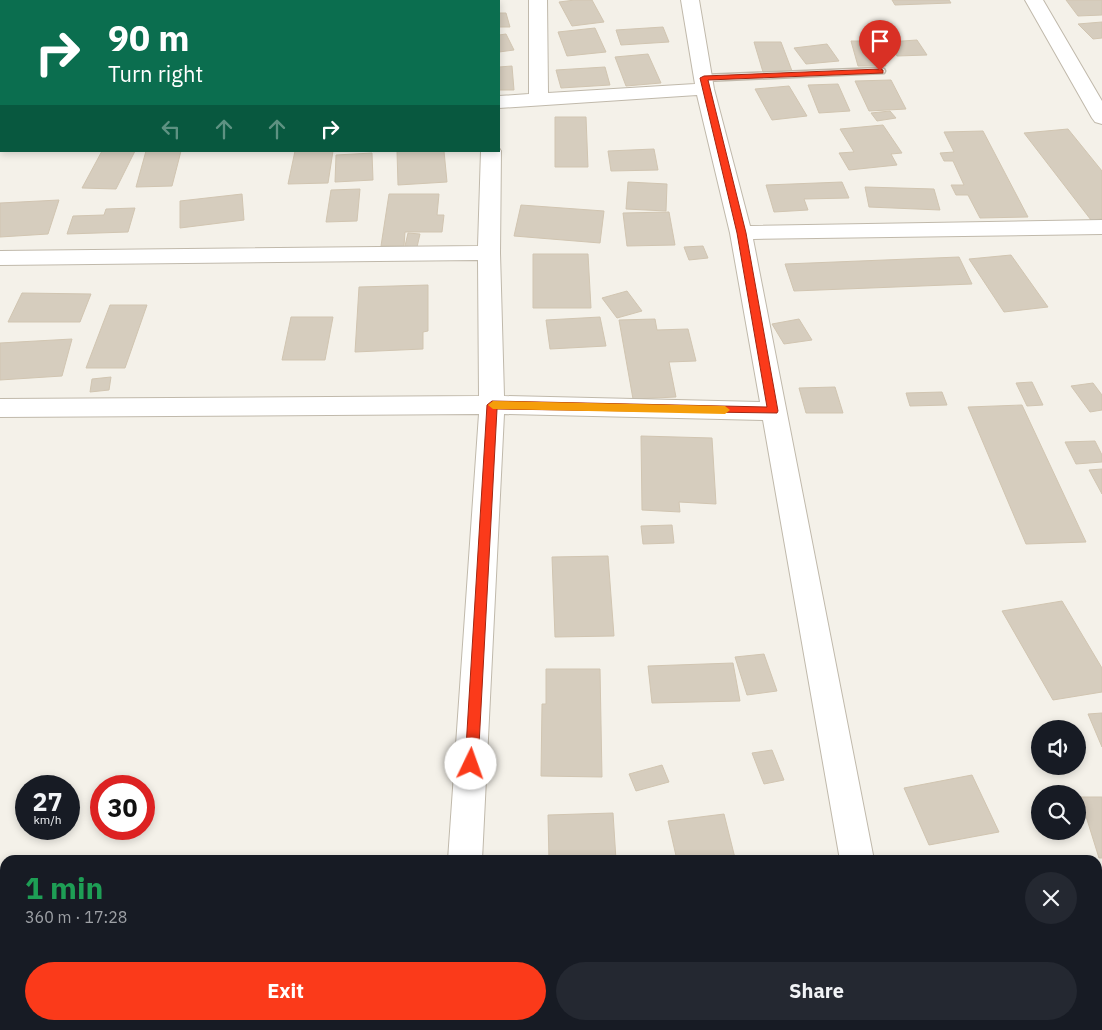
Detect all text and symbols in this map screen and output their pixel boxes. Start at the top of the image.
text: 90 m [108,15,190,61]
icon: right [25,20,90,85]
pin [859,20,901,71]
icon: arrive [866,27,894,55]
text: Turn right [108,59,203,88]
icon: left [157,115,185,143]
icon: ahead [210,115,238,143]
icon: ahead [263,115,291,143]
icon: right [316,115,344,143]
map controls [1031,720,1086,840]
button: sound [1031,720,1086,775]
position arrow [444,737,496,789]
speed limit sign: 30 [90,775,155,840]
text: 27 [32,785,63,818]
button: search [1031,785,1086,840]
text: km/h [33,812,62,827]
text: 1 min [25,868,103,907]
button: close [1025,872,1077,924]
text: 360 m · 17:28 [25,907,127,927]
button: Exit [25,962,546,1020]
button: Share [556,962,1077,1020]

